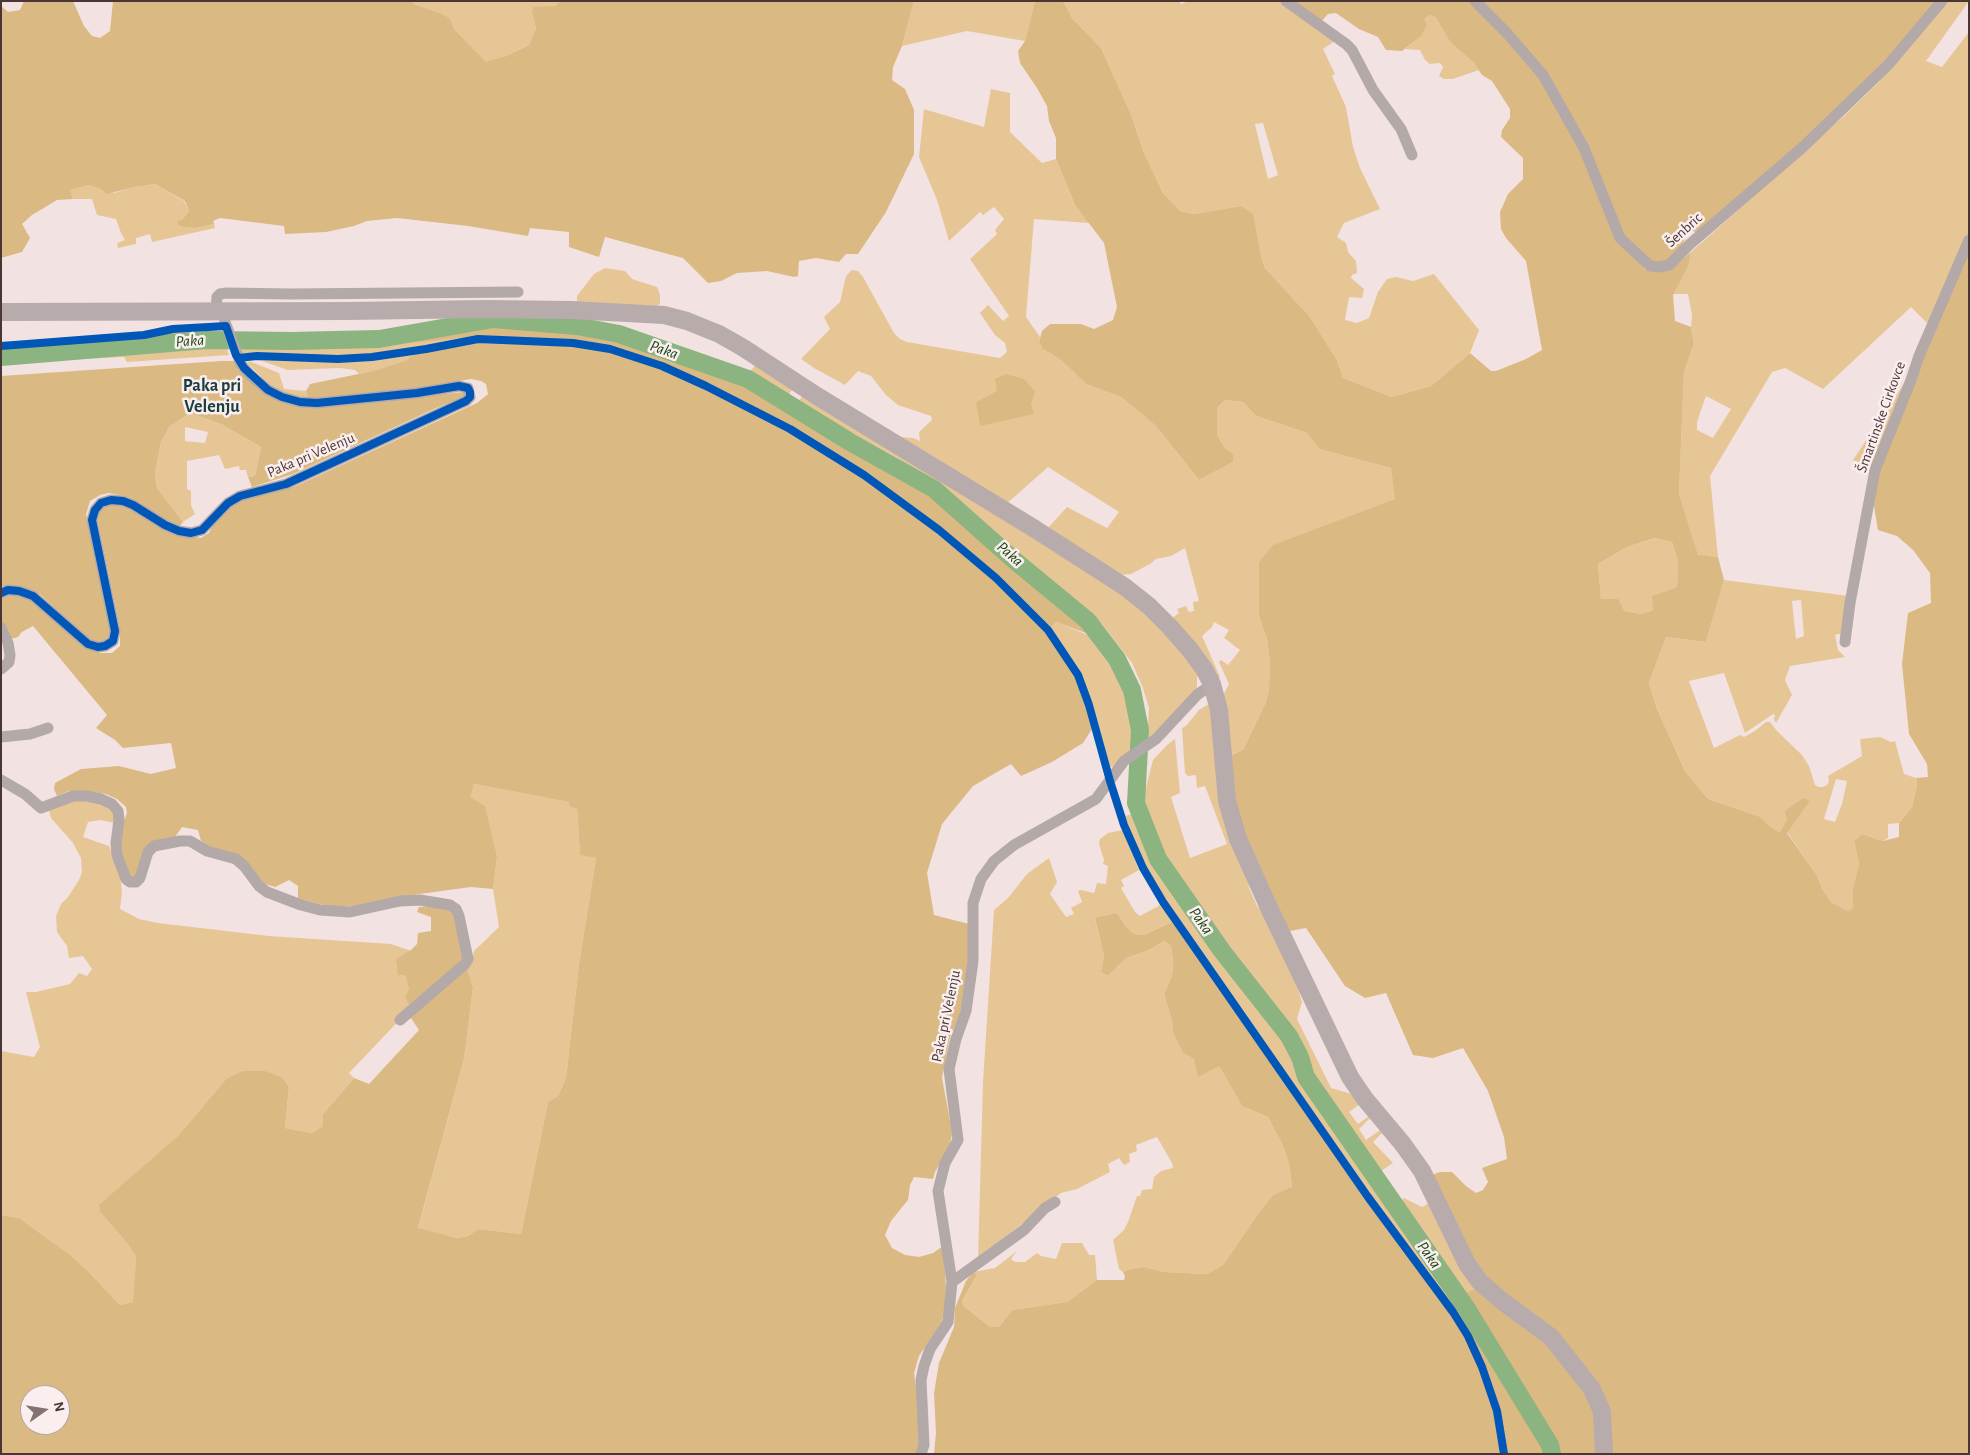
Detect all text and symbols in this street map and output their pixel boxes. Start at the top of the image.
street label: Šenbric [1662,209,1706,251]
water label: Paka [175,330,205,352]
water label: Paka [647,336,681,364]
street label: Šmartinske Cirkovce [1853,359,1909,475]
district label: Paka pri Velenju [183,375,241,418]
street label: Paka pri Velenju [264,428,358,482]
water label: Paka [993,537,1027,571]
water label: Paka [1185,904,1217,938]
street label: Paka pri Velenju [927,968,965,1064]
water label: Paka [1413,1238,1445,1272]
north arrow [20,1385,70,1435]
text: N [51,1401,67,1413]

